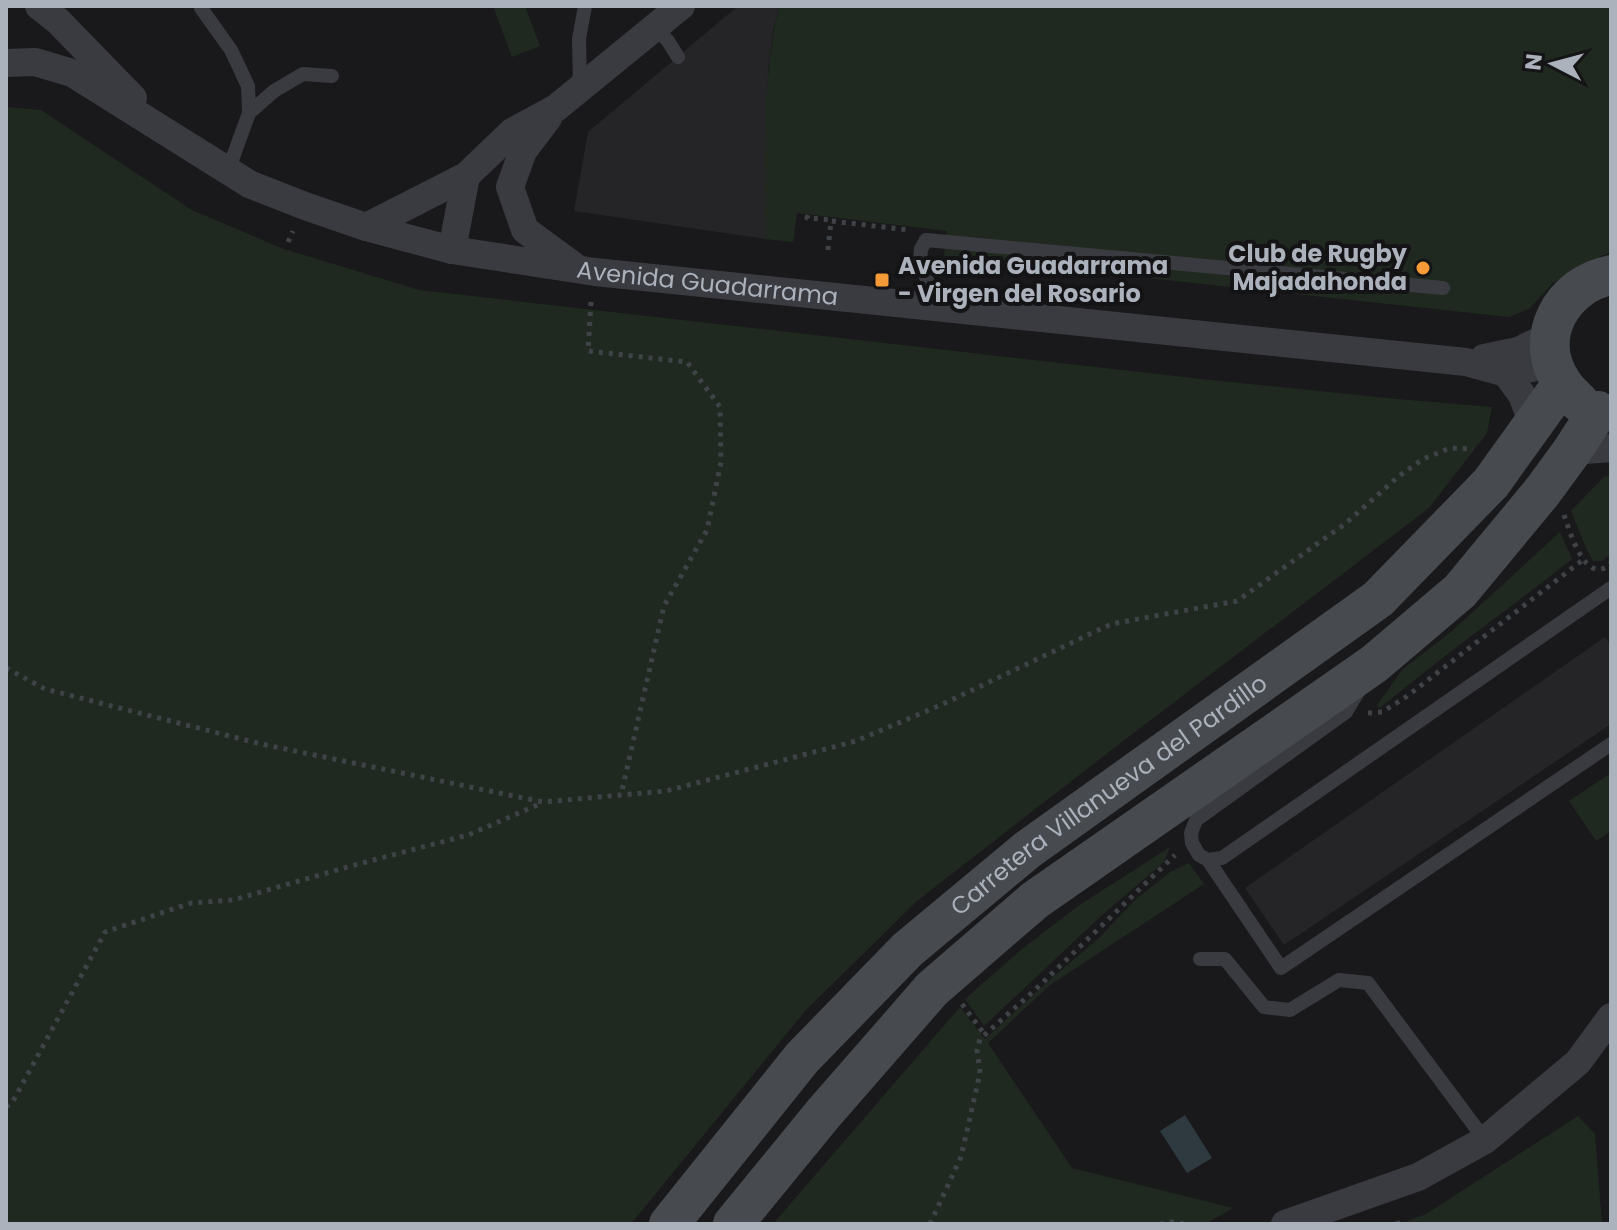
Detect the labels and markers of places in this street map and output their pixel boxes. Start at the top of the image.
place label: Club de Rugby Majadahonda [1228,237,1408,298]
place label: Avenida Guadarrama - Virgen del Rosario [898,249,1168,310]
marker: Club de Rugby Majadahonda [1414,259,1432,277]
marker: Avenida Guadarrama - Virgen del Rosario [873,271,891,289]

